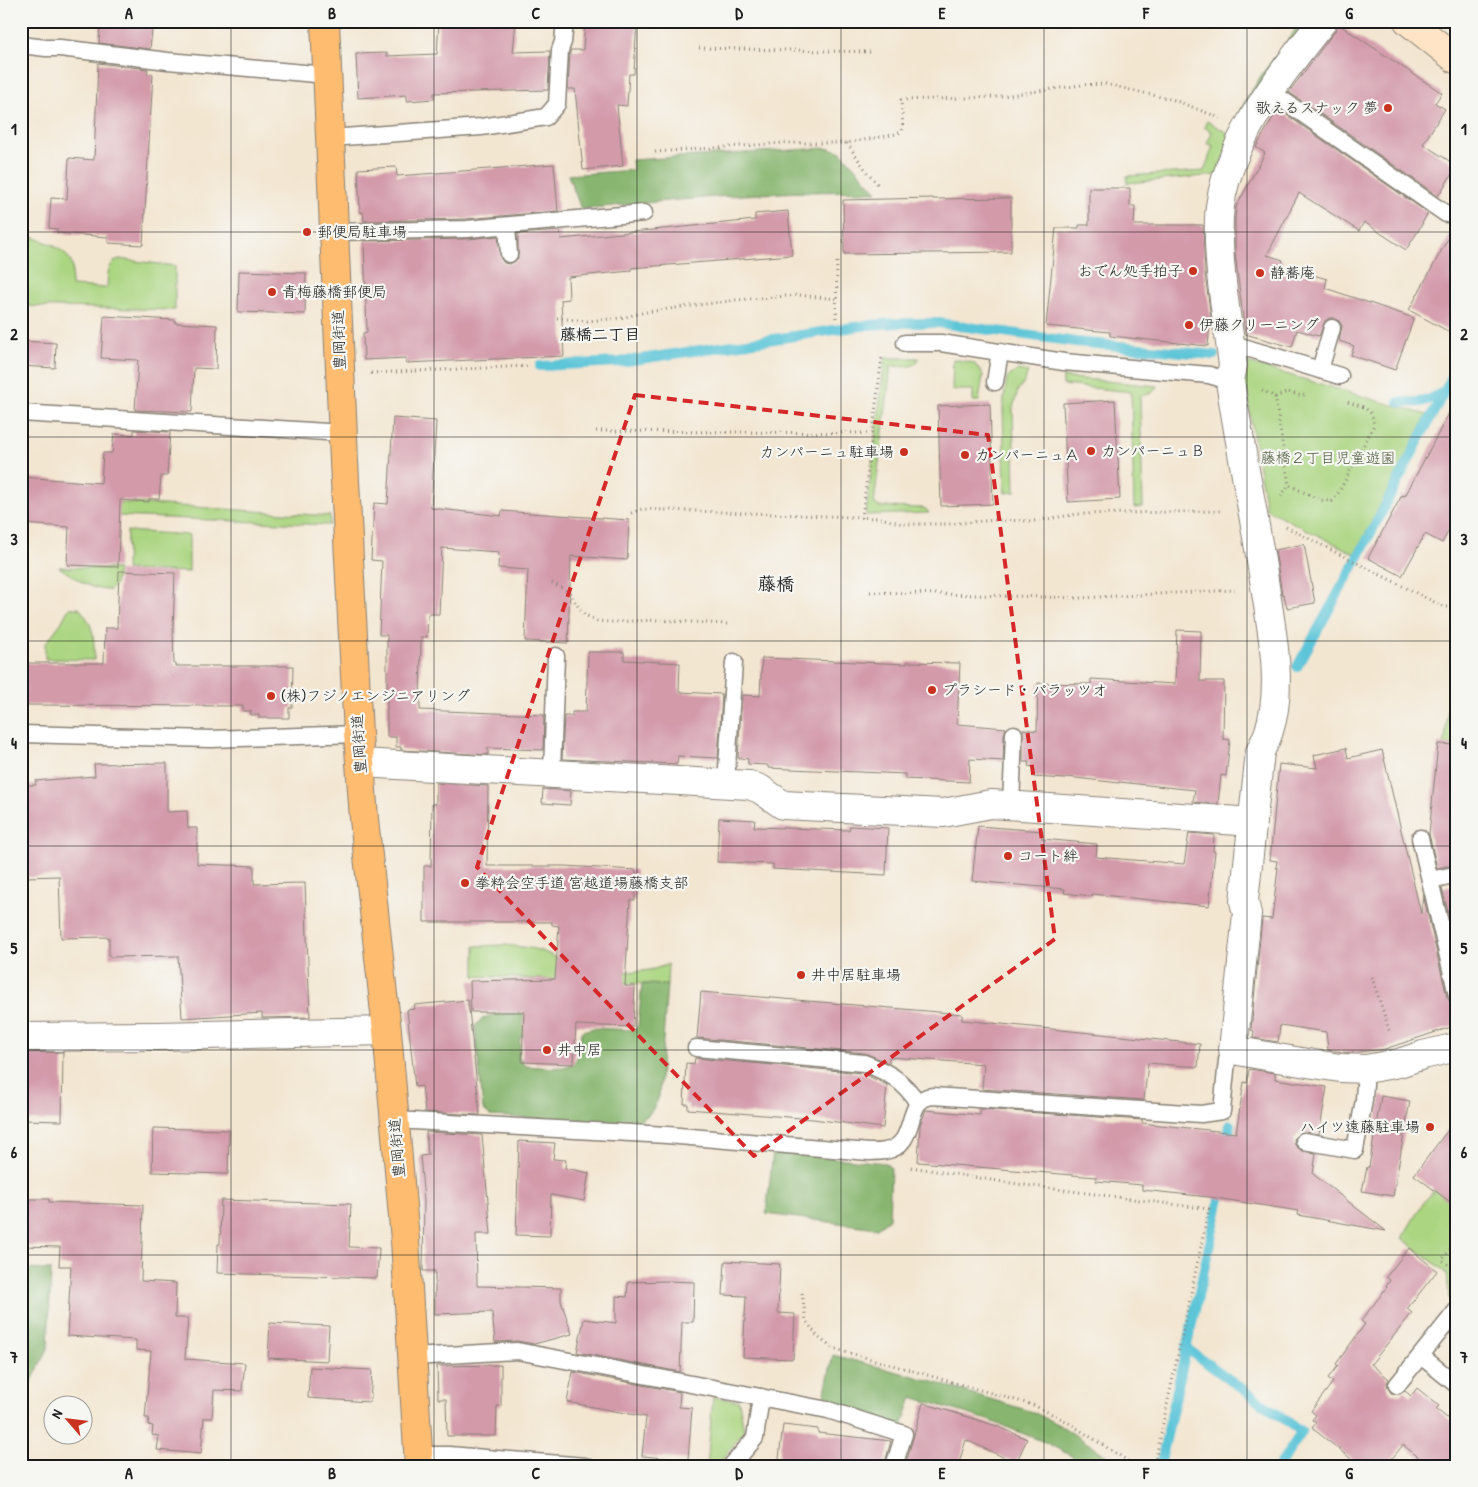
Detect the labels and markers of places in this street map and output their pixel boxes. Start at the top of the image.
place label: 歌えるスナック 夢 [1256,97,1378,118]
marker: 歌えるスナック 夢 [1382,102,1394,114]
place label: 郵便局駐車場 [317,221,407,242]
marker: 郵便局駐車場 [301,226,313,238]
place label: おでん処手拍子 [1078,260,1183,281]
place label: 静蕎庵 [1270,262,1315,283]
marker: おでん処手拍子 [1187,265,1199,277]
marker: 静蕎庵 [1254,267,1266,279]
place label: 青梅藤橋郵便局 [282,281,387,302]
marker: 青梅藤橋郵便局 [266,286,278,298]
place label: 伊藤クリーニング [1199,314,1319,335]
marker: 伊藤クリーニング [1183,319,1195,331]
place label: カンパーニュＢ [1101,440,1205,461]
place label: カンパーニュ駐車場 [760,441,894,462]
place label: カンパーニュＡ [975,444,1079,465]
marker: カンパーニュＢ [1085,445,1097,457]
marker: カンパーニュ駐車場 [898,446,910,458]
marker: カンパーニュＡ [959,449,971,461]
place label: プラシード・パラッツオ [942,679,1107,700]
marker: プラシード・パラッツオ [926,684,938,696]
place label: (株)フジノエンジニアリング [281,685,470,706]
marker: (株)フジノエンジニアリング [265,690,277,702]
place label: コート絆 [1018,845,1078,866]
marker: コート絆 [1002,850,1014,862]
place label: 拳粋会空手道 宮越道場藤橋支部 [475,872,688,893]
marker: 拳粋会空手道 宮越道場藤橋支部 [459,877,471,889]
place label: 井中居駐車場 [811,964,901,985]
marker: 井中居駐車場 [795,969,807,981]
place label: 井中居 [557,1039,602,1060]
marker: 井中居 [541,1044,553,1056]
place label: ハイツ遠藤駐車場 [1300,1116,1420,1137]
marker: ハイツ遠藤駐車場 [1424,1121,1436,1133]

